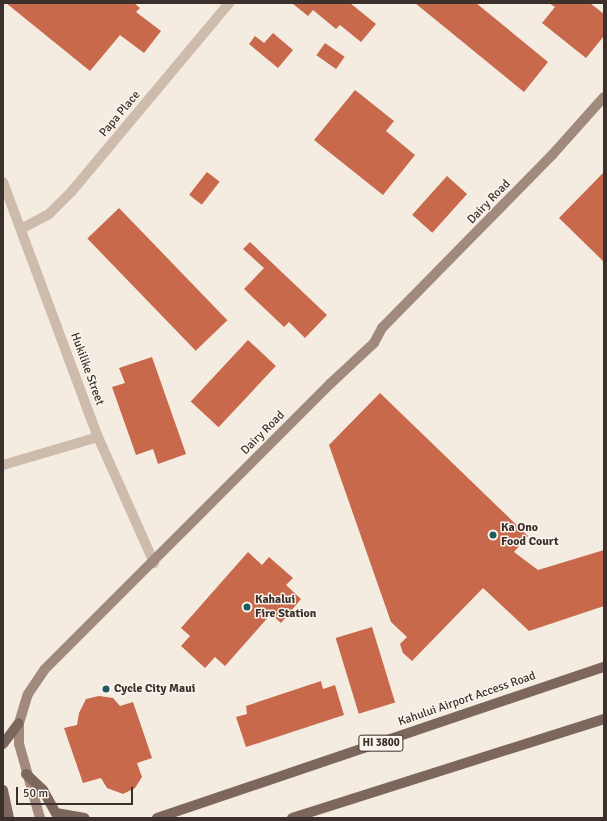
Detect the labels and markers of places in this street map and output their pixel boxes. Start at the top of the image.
place label: Ka Ono Food Court [501,521,558,549]
marker: Ka Ono Food Court [488,530,498,540]
place label: Kahalui Fire Station [255,593,316,621]
marker: Kahalui Fire Station [242,602,252,612]
place label: Cycle City Maui [114,682,195,696]
marker: Cycle City Maui [101,684,111,694]

